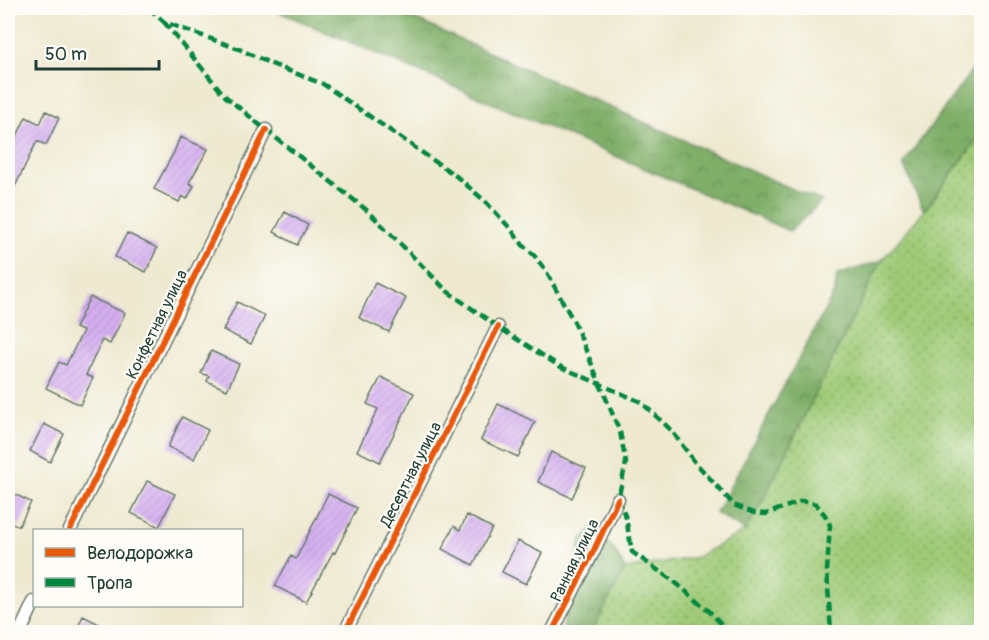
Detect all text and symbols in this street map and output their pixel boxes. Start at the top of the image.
scale bar [36,33,159,71]
text: 50 m [45,43,87,66]
street label: Конфетная улица [122,266,192,382]
street label: Десертная улица [375,419,446,531]
street label: Ранняя улица [546,516,604,605]
legend [33,529,243,607]
text: Велодорожка [87,542,193,565]
text: Тропа [87,572,133,595]

